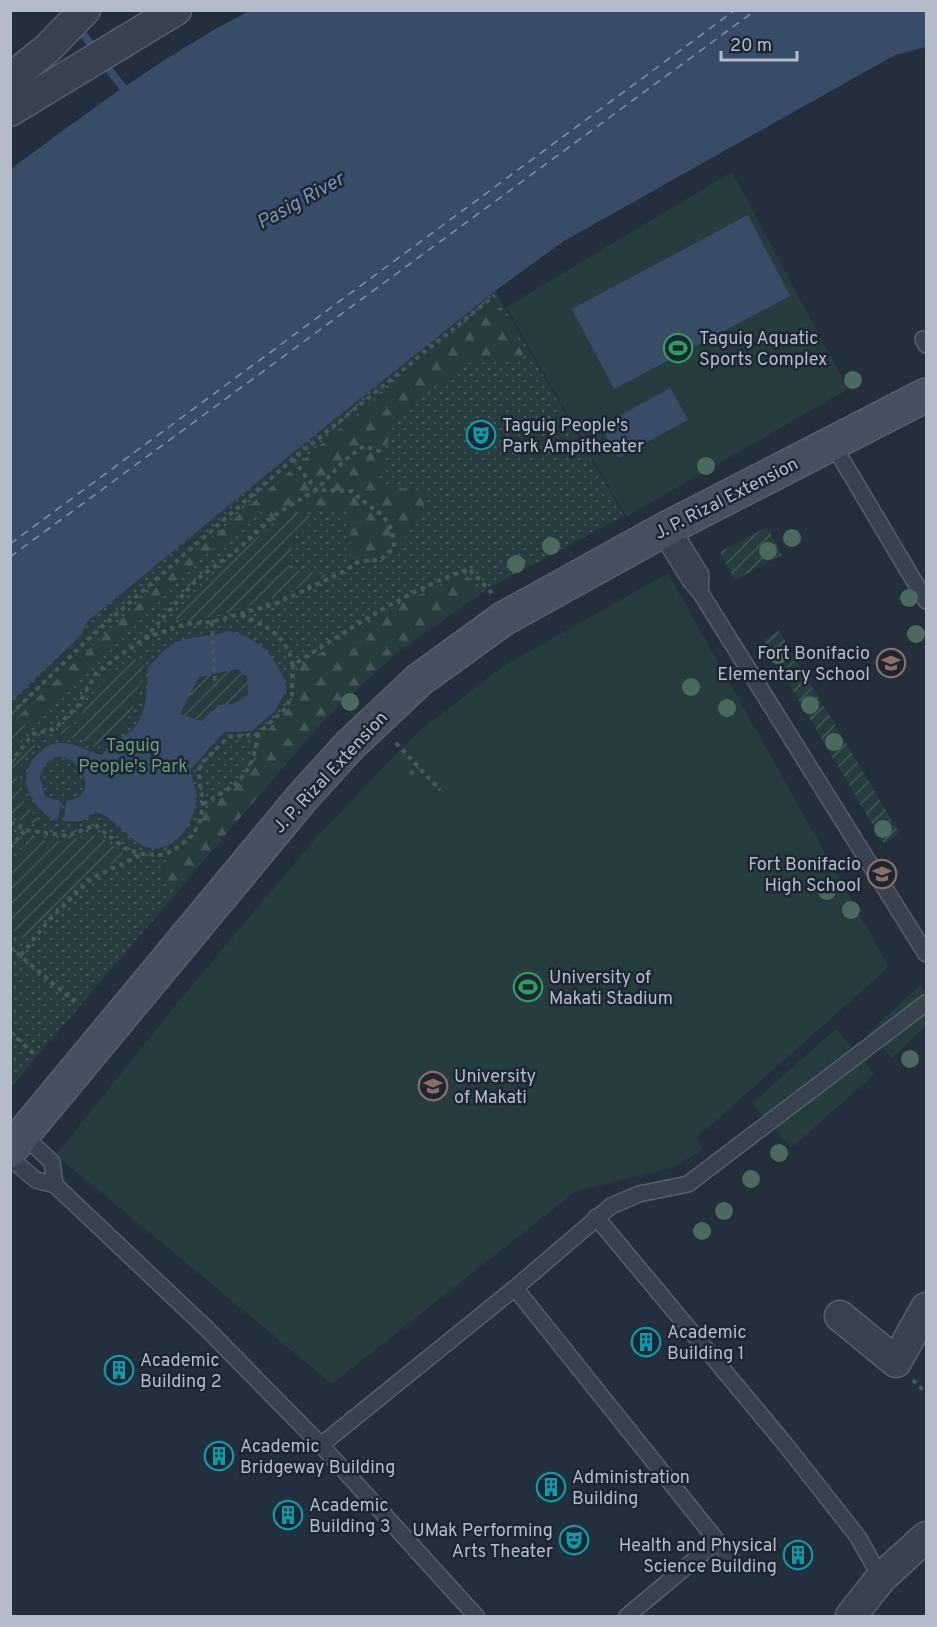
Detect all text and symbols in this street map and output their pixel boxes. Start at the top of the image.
scale bar [721,24,798,62]
text: 20 m [730,35,772,58]
water label: Pasig River [252,166,351,237]
place label: Taguig Aquatic Sports Complex [699,328,827,372]
sports icon: Taguig Aquatic Sports Complex [662,332,694,364]
place label: Taguig People's Park Ampitheater [502,415,644,459]
theatre icon: Taguig People's Park Ampitheater [465,419,497,451]
street label: J. P. Rizal Extension [651,453,802,546]
place label: Fort Bonifacio Elementary School [717,643,870,687]
school or university icon: Fort Bonifacio Elementary School [875,647,907,679]
street label: J. P. Rizal Extension [269,707,394,839]
park label: Taguig People's Park [78,735,188,779]
place label: Fort Bonifacio High School [748,854,861,898]
school or university icon: Fort Bonifacio High School [866,858,898,890]
place label: University of Makati Stadium [549,967,673,1011]
sports icon: University of Makati Stadium [512,971,544,1003]
place label: University of Makati [454,1066,536,1110]
school or university icon: University of Makati [417,1070,449,1102]
place label: Academic Building 1 [667,1322,746,1366]
building icon: Academic Building 1 [630,1326,662,1358]
place label: Academic Building 2 [140,1350,222,1394]
building icon: Academic Building 2 [103,1354,135,1386]
place label: Academic Bridgeway Building [240,1436,395,1480]
building icon: Academic Bridgeway Building [203,1440,235,1472]
place label: Administration Building [572,1467,690,1511]
building icon: Administration Building [535,1471,567,1503]
place label: Academic Building 3 [309,1495,391,1539]
building icon: Academic Building 3 [272,1499,304,1531]
place label: UMak Performing Arts Theater [412,1520,553,1564]
theatre icon: UMak Performing Arts Theater [558,1524,590,1556]
place label: Health and Physical Science Building [619,1535,777,1579]
building icon: Health and Physical Science Building [782,1539,814,1571]

